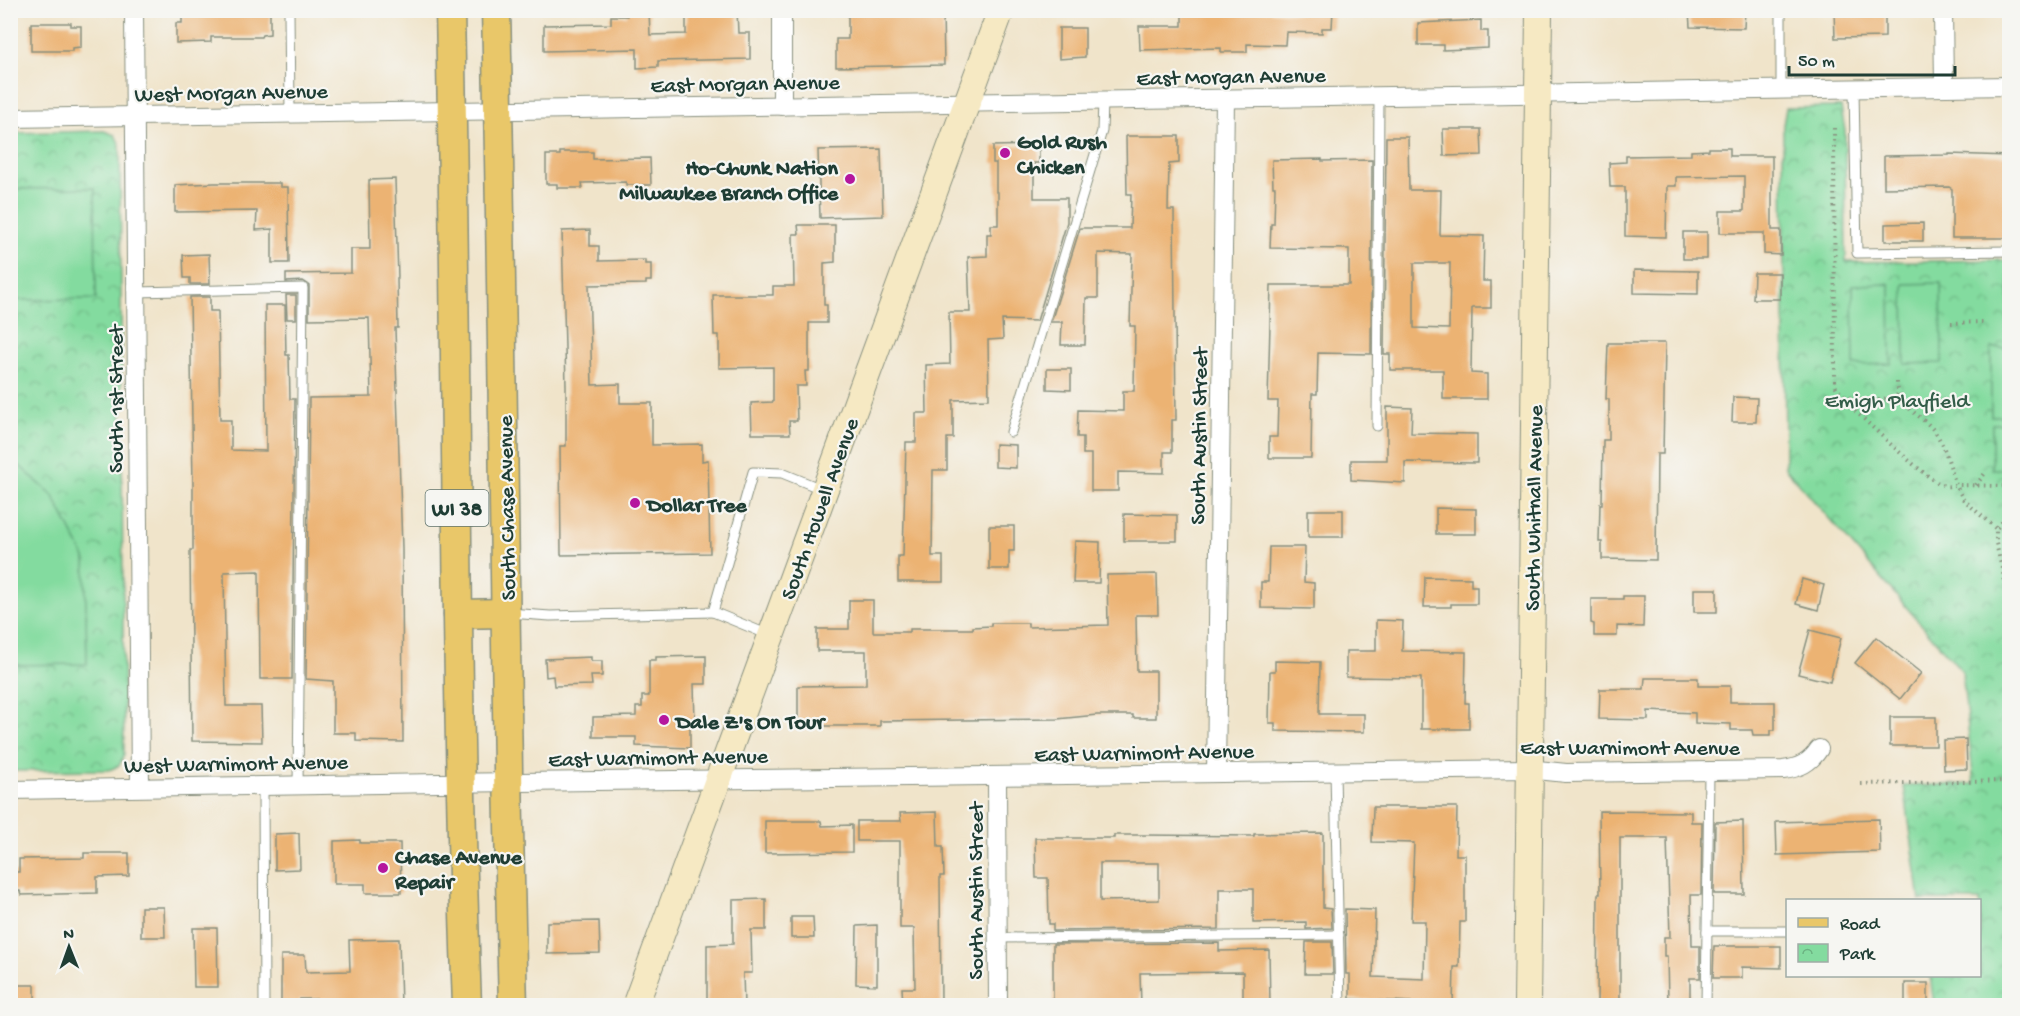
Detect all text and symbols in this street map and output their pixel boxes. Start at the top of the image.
scale bar [1789,39,1956,77]
text: 50 m [1798,52,1835,73]
street label: East Morgan Avenue [1136,64,1327,94]
street label: East Morgan Avenue [650,71,841,101]
street label: West Morgan Avenue [134,80,329,110]
place label: Gold Rush Chicken [1016,131,1107,182]
marker: Gold Rush Chicken [998,146,1012,160]
place label: Ho-Chunk Nation Milwaukee Branch Office [619,157,839,208]
marker: Ho-Chunk Nation Milwaukee Branch Office [843,172,857,186]
street label: South 1st Street [105,323,131,473]
street label: South Austin Street [1186,345,1216,525]
park label: Emigh Playfield [1825,390,1971,416]
street label: South Whitnall Avenue [1521,404,1551,611]
street label: South Howell Avenue [777,414,867,604]
street label: South Chase Avenue [494,415,524,601]
road number: WI 38 [426,490,488,526]
place label: Dollar Tree [645,494,747,520]
marker: Dollar Tree [628,496,642,510]
place label: Dale Z's On Tour [674,711,826,737]
marker: Dale Z's On Tour [657,713,671,727]
street label: East Warnimont Avenue [1520,737,1741,763]
street label: East Warnimont Avenue [1034,740,1255,770]
street label: East Warnimont Avenue [548,745,769,775]
street label: West Warnimont Avenue [124,751,349,781]
street label: South Austin Street [965,800,991,980]
place label: Chase Avenue Repair [394,846,522,897]
marker: Chase Avenue Repair [376,861,390,875]
legend [1786,899,1981,977]
text: Road [1840,915,1881,936]
north arrow [39,917,99,977]
text: N [63,926,75,945]
text: Park [1839,945,1876,966]

